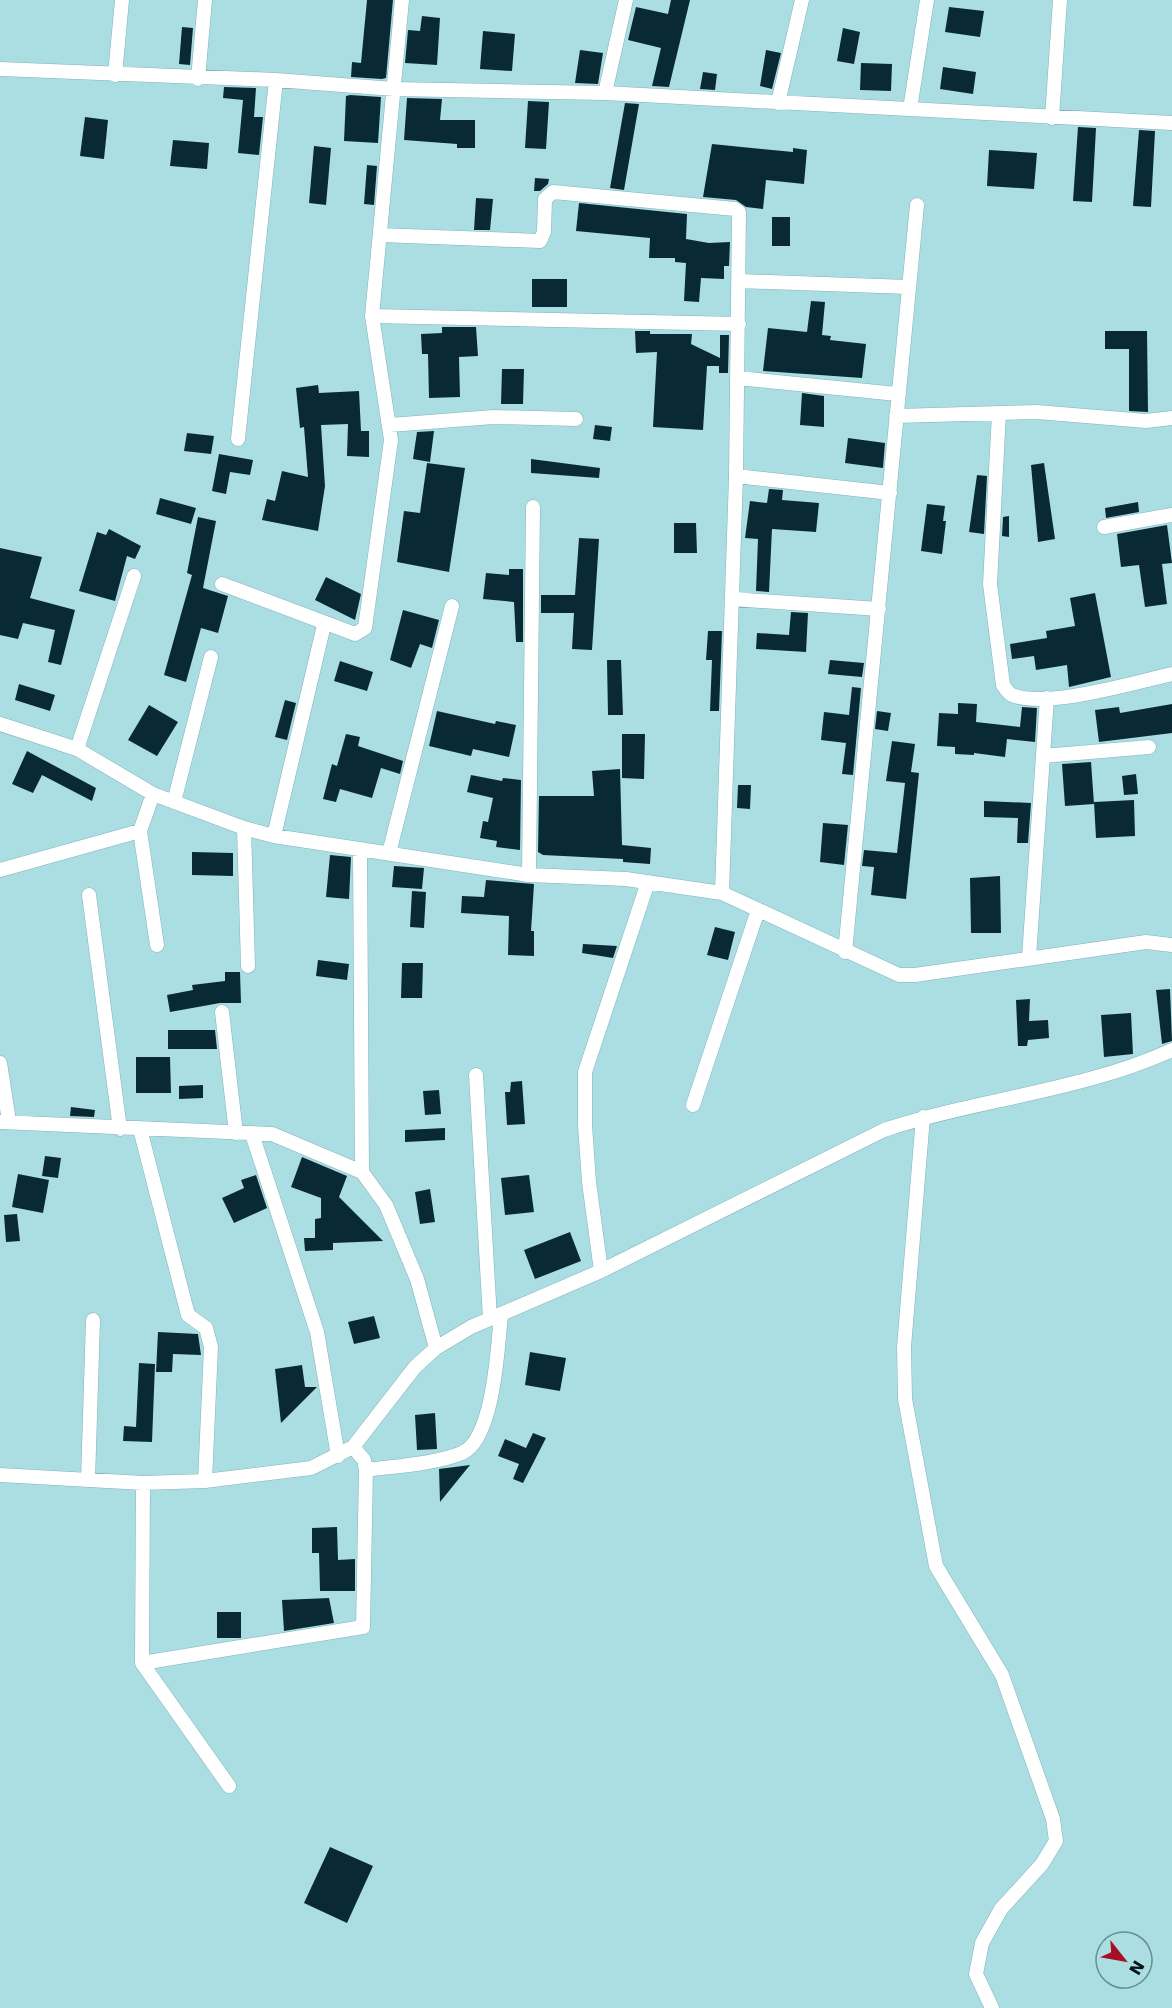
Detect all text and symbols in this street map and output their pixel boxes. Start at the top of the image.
north arrow [1094,1930,1154,1990]
text: N [1125,1957,1148,1978]

